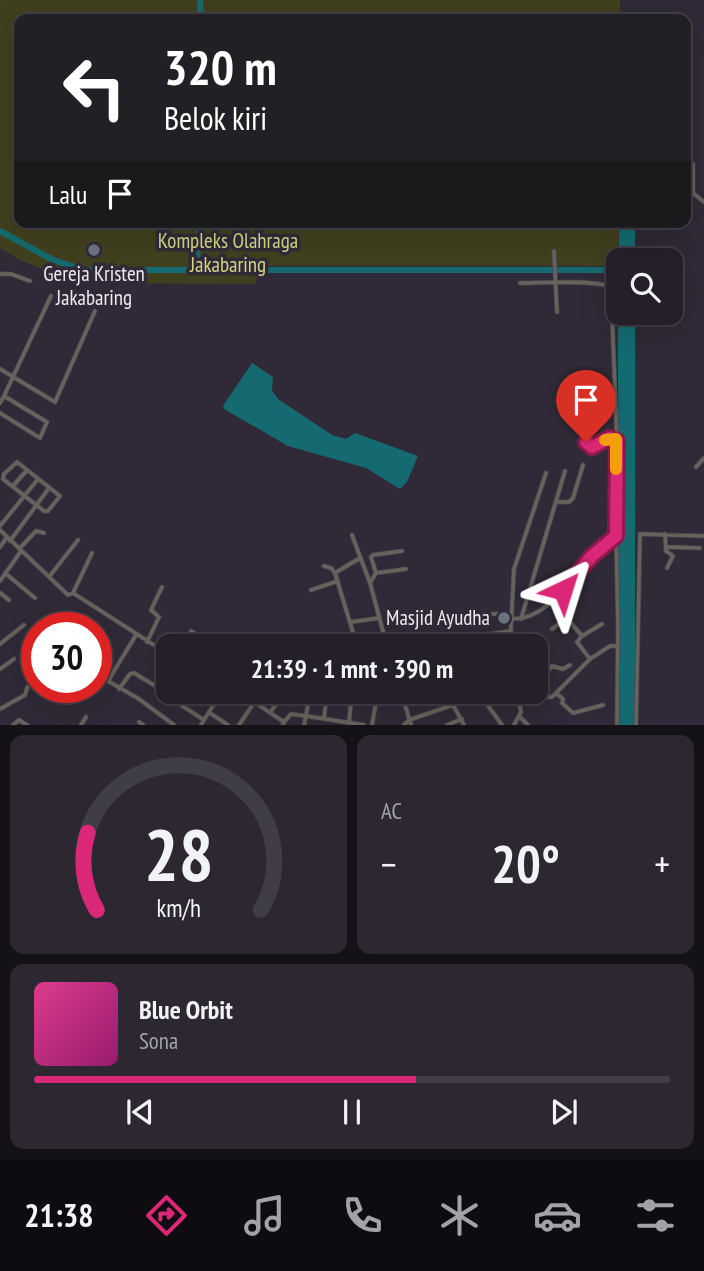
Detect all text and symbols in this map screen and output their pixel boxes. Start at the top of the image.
text: 320 m [164,35,277,99]
icon: left [49,42,140,133]
text: Belok kiri [164,97,267,139]
icon: arrive [101,175,139,213]
text: Lalu [49,178,87,211]
park label: Kompleks Olahraga Jakabaring [158,227,298,278]
marker: Gereja Kristen Jakabaring [86,242,102,258]
map controls [606,248,683,325]
button: search [606,248,683,325]
place label: Gereja Kristen Jakabaring [43,260,145,311]
pin [556,370,616,442]
icon: arrive [567,381,605,419]
position arrow [526,553,600,627]
place label: Masjid Ayudha [386,604,490,631]
marker: Masjid Ayudha [496,610,512,626]
speed limit sign: 30 [21,612,112,703]
text: 21:39 · 1 mnt · 390 m [251,652,453,685]
text: AC [381,796,402,825]
text: 28 [144,807,213,901]
text: 20° [491,830,560,897]
text: − [381,839,397,888]
text: + [654,839,670,888]
text: km/h [156,892,201,924]
text: Blue Orbit [139,993,233,1026]
text: Sona [139,1026,178,1055]
icon: previous [121,1093,159,1131]
icon: pause [333,1093,371,1131]
icon: next [545,1093,583,1131]
icon: directions [142,1191,191,1240]
icon: music [240,1191,289,1240]
icon: phone [338,1191,387,1240]
icon: climate [435,1191,484,1240]
icon: car [533,1191,582,1240]
icon: filters [631,1191,680,1240]
text: 21:38 [24,1194,94,1236]

